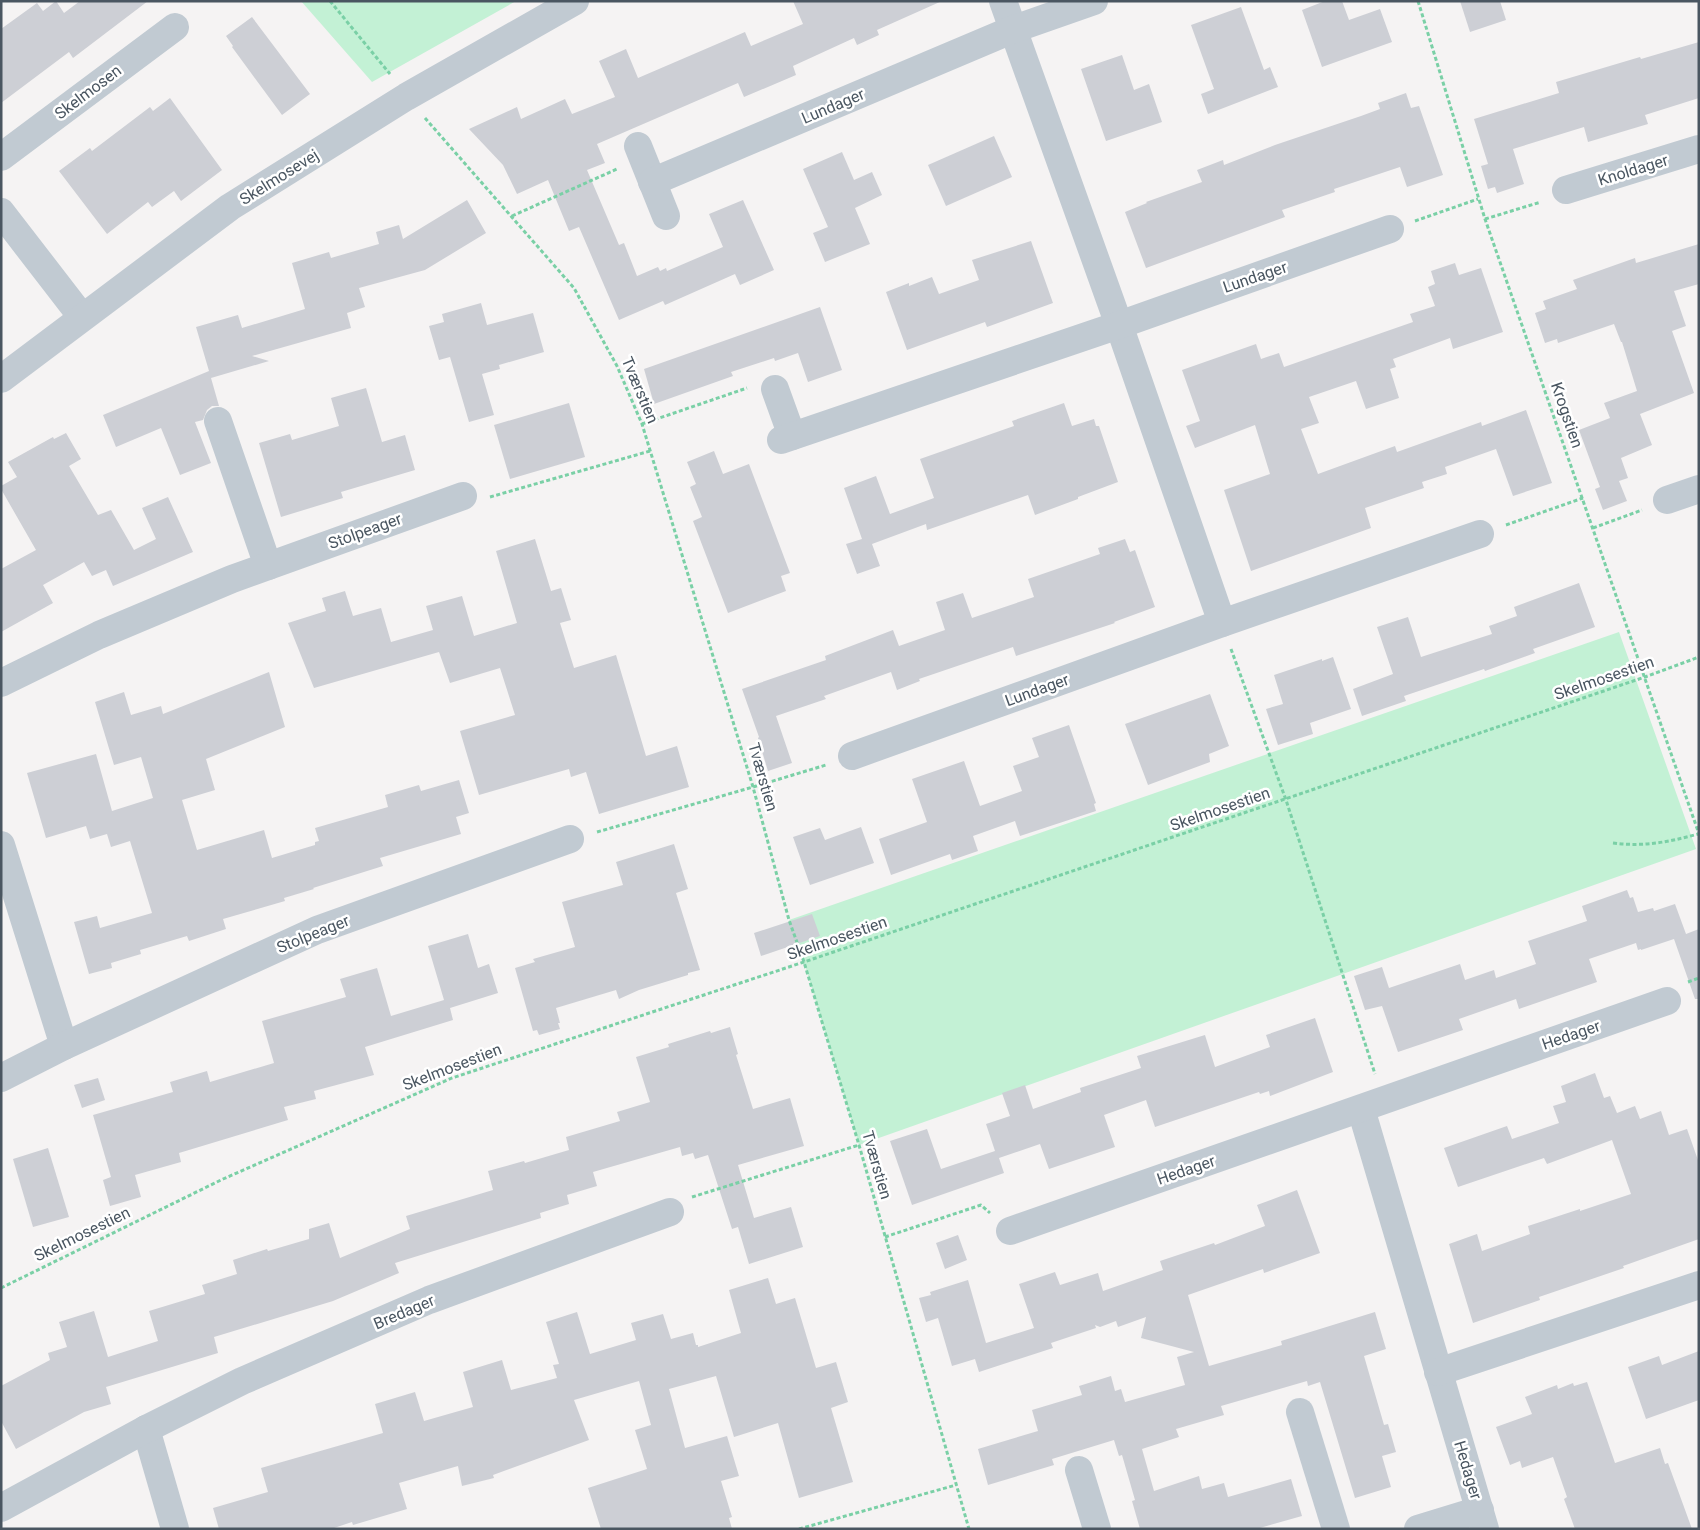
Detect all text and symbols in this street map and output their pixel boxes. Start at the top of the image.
street label: Skelmosen [51,61,125,123]
street label: Lundager [799,84,868,128]
street label: Skelmosevej [236,145,322,209]
street label: Knoldager [1596,150,1671,190]
street label: Lundager [1220,257,1290,297]
street label: Tværstien [618,354,662,426]
street label: Krogstien [1547,380,1587,450]
street label: Stolpeager [326,509,405,553]
street label: Skelmosestien [1552,652,1656,704]
street label: Lundager [1002,669,1072,710]
street label: Tværstien [744,741,782,813]
street label: Skelmosestien [1168,783,1272,835]
street label: Stolpeager [274,911,353,957]
street label: Skelmosestien [785,912,889,964]
street label: Hedager [1539,1016,1603,1054]
street label: Skelmosestien [400,1039,504,1095]
street label: Tværstien [858,1129,896,1201]
street label: Hedager [1154,1151,1218,1189]
street label: Skelmosestien [31,1203,133,1265]
street label: Bredager [371,1290,438,1333]
street label: Hedager [1450,1438,1486,1502]

